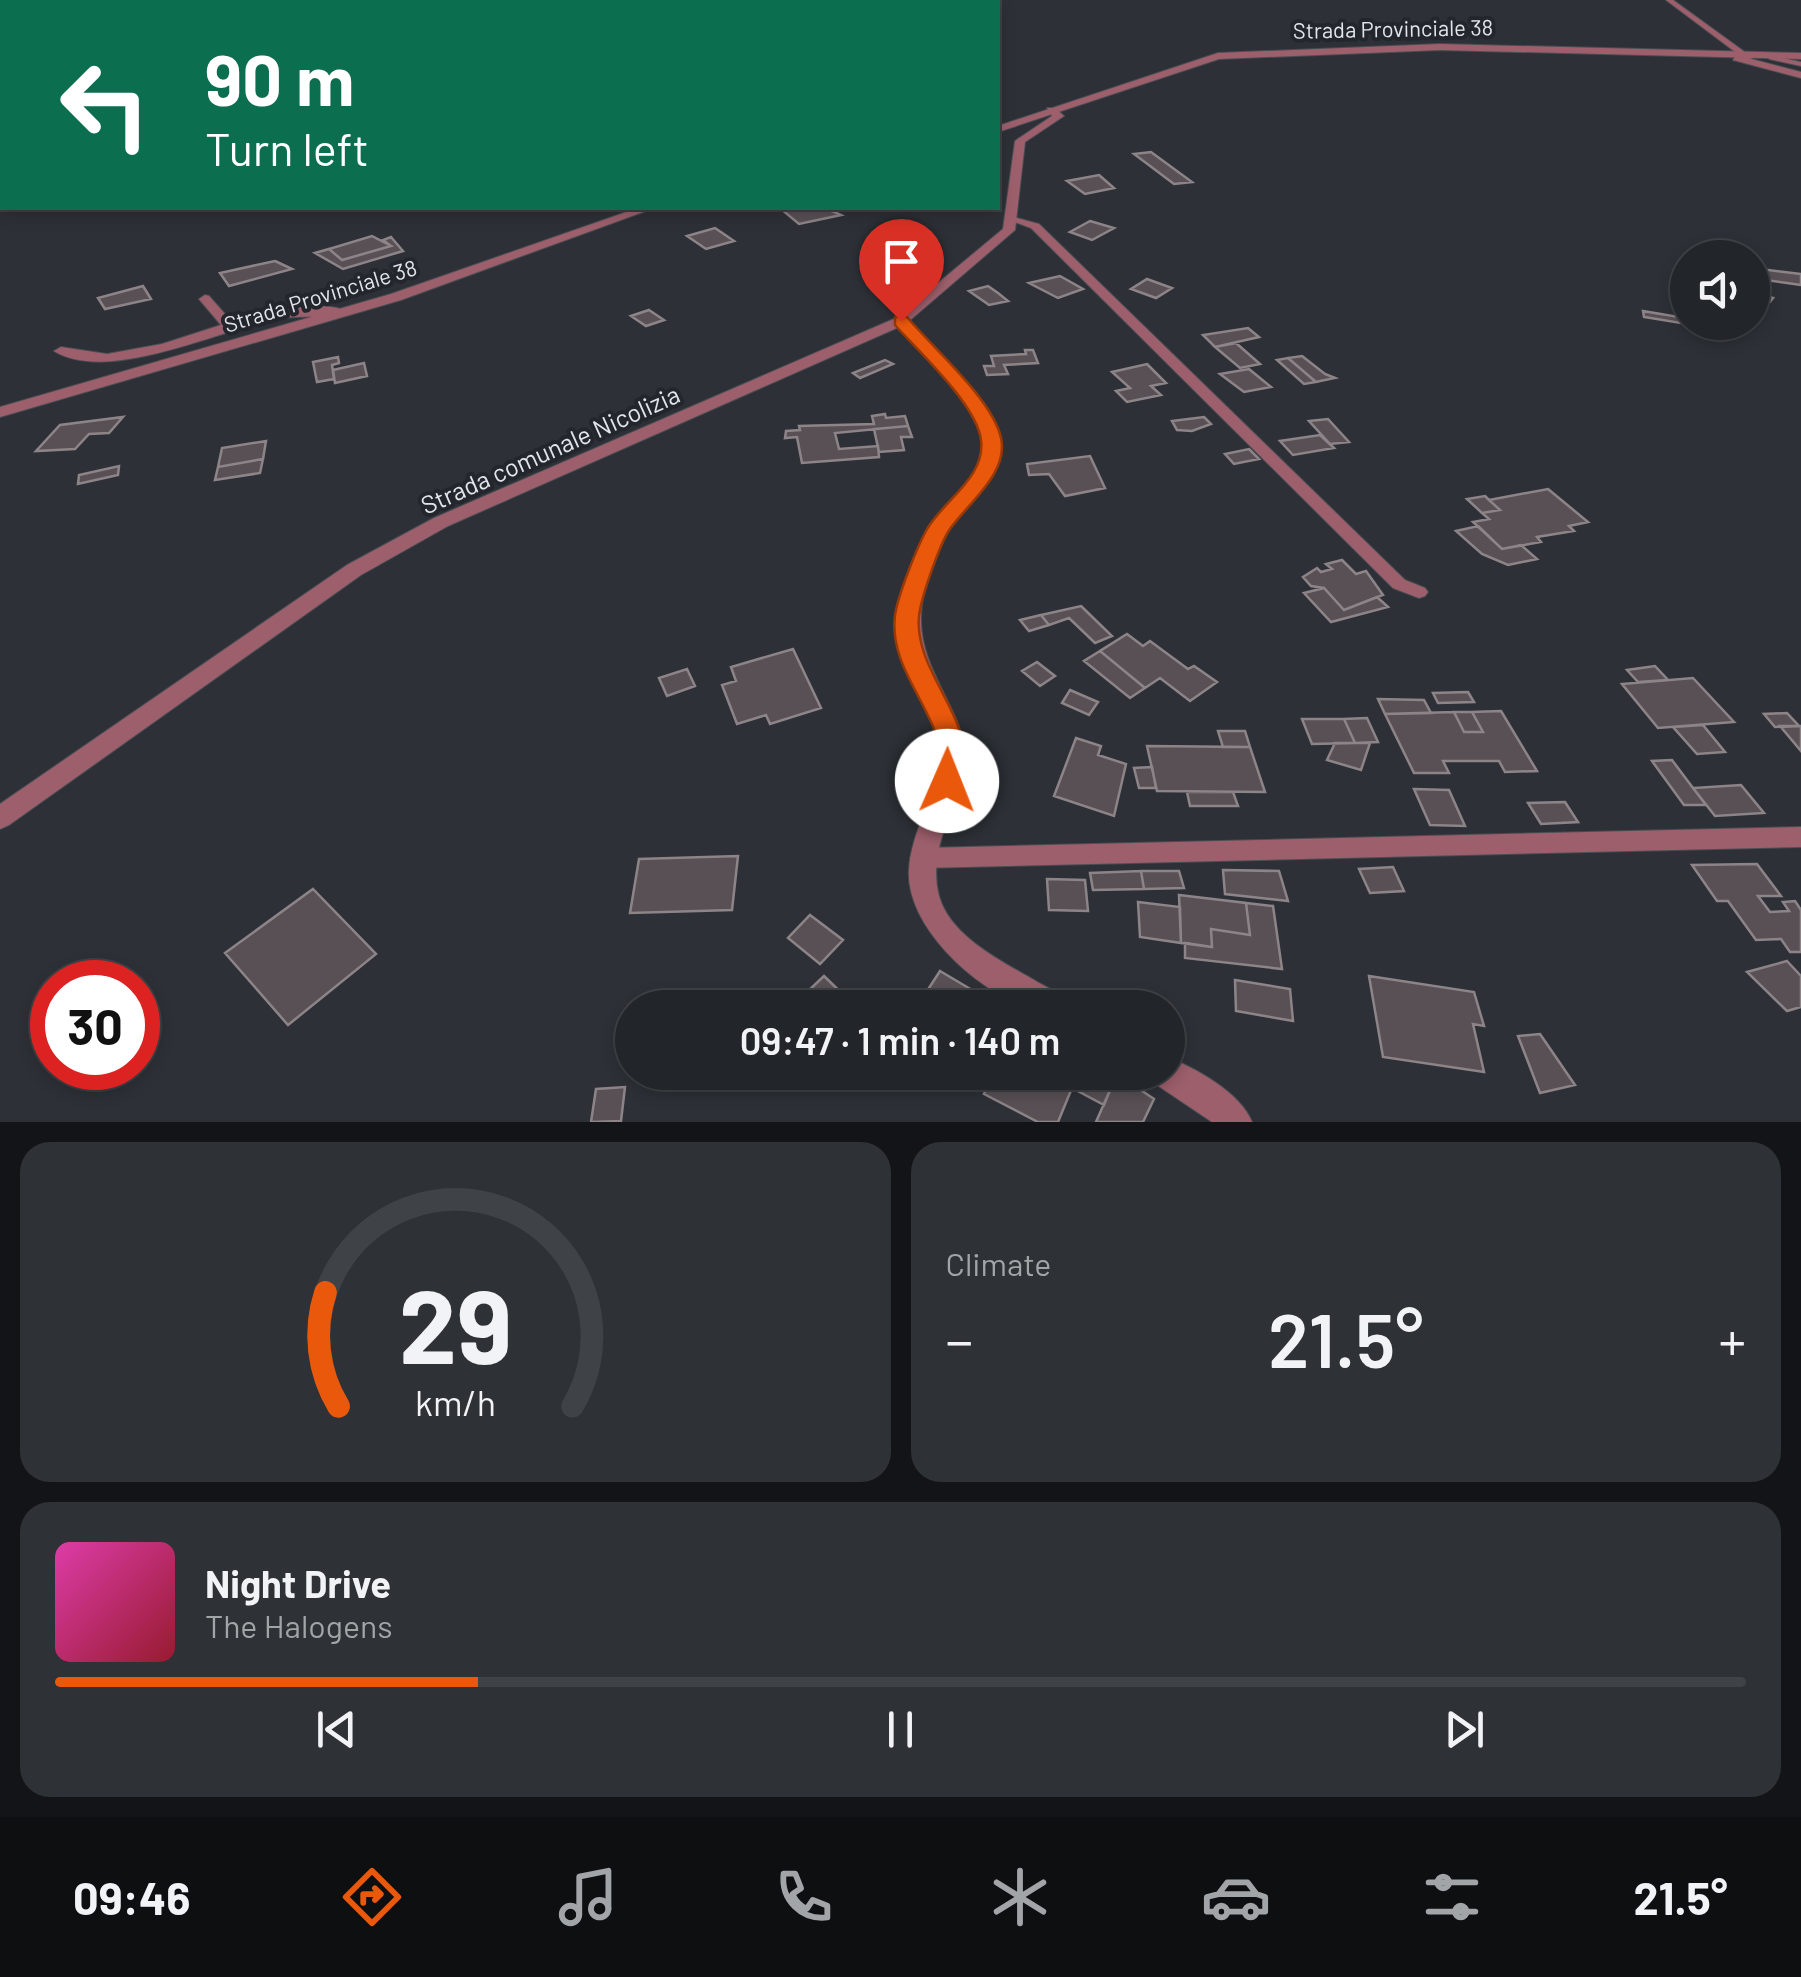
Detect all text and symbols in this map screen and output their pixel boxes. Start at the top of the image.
street label: Strada Provinciale 38 [1293,13,1493,43]
text: 90 m [205,36,355,120]
icon: left [40,40,170,170]
text: Turn left [205,121,369,175]
pin [859,219,944,322]
icon: arrive [874,234,929,289]
map controls [1670,240,1770,340]
button: sound [1670,240,1770,340]
street label: Strada Provinciale 38 [220,253,420,337]
street label: Strada comunale Nicolizia [416,378,684,520]
position arrow [895,729,999,833]
speed limit sign: 30 [30,960,160,1090]
text: 09:47 · 1 min · 140 m [740,1017,1060,1063]
text: Climate [946,1244,1051,1282]
text: 29 [399,1260,512,1385]
text: 21.5° [1268,1293,1424,1383]
text: − [946,1306,973,1372]
text: + [1718,1306,1746,1372]
text: km/h [415,1380,496,1423]
text: Night Drive [205,1560,391,1606]
text: The Halogens [205,1606,393,1644]
icon: previous [309,1702,364,1757]
icon: pause [873,1702,928,1757]
icon: next [1437,1702,1492,1757]
icon: directions [337,1862,407,1932]
icon: music [553,1862,623,1932]
icon: phone [769,1862,839,1932]
icon: climate [985,1862,1055,1932]
icon: car [1201,1862,1271,1932]
icon: filters [1417,1862,1487,1932]
text: 09:46 [73,1870,190,1924]
text: 21.5° [1634,1870,1728,1924]

